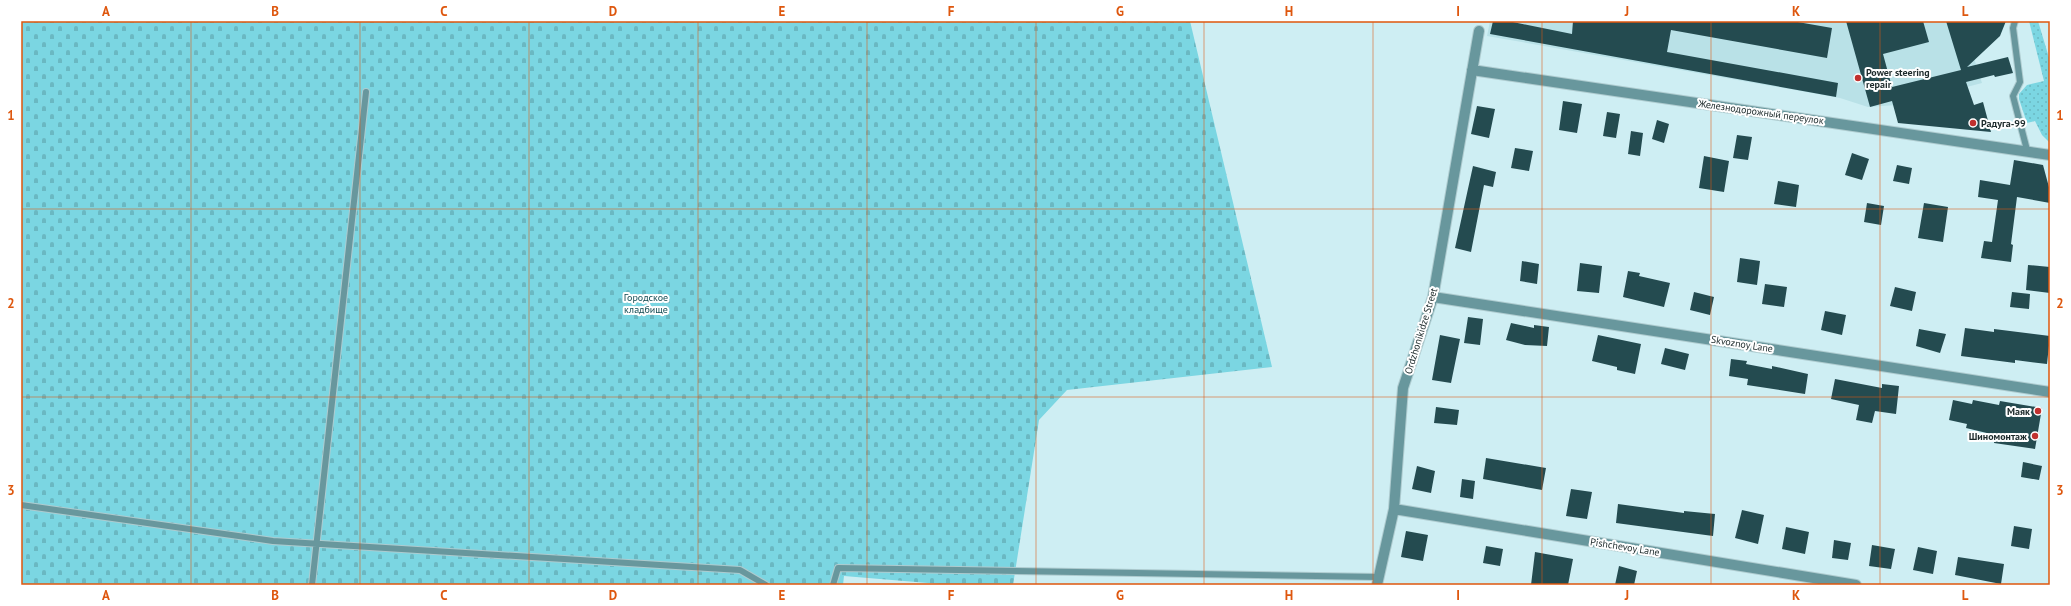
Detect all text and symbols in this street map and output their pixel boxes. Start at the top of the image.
text: A [102,3,110,20]
text: B [271,3,279,20]
text: C [440,3,448,20]
text: D [609,3,617,20]
text: E [779,3,786,20]
text: F [948,3,955,20]
text: G [1116,3,1124,20]
text: H [1285,3,1293,20]
text: I [1456,3,1460,20]
text: J [1624,3,1629,20]
text: K [1792,3,1800,20]
text: L [1962,3,1969,20]
place label: Power steering repair [1866,66,1930,91]
marker: Power steering repair [1853,73,1863,83]
street label: Железнодорожный переулок [1697,97,1825,127]
text: 1 [7,107,15,124]
text: 1 [2056,107,2064,124]
place label: Радуга-99 [1981,117,2026,130]
marker: Радуга-99 [1968,118,1978,128]
street label: Ordzhonikidze Street [1402,286,1440,376]
park label: Городское кладбище [624,291,668,316]
text: 2 [7,295,15,312]
text: 2 [2056,295,2064,312]
street label: Skvoznoy Lane [1710,333,1774,355]
place label: Маяк [2007,405,2030,418]
marker: Маяк [2033,406,2043,416]
place label: Шиномонтаж [1969,430,2027,443]
marker: Шиномонтаж [2030,431,2040,441]
text: 3 [7,482,15,499]
text: 3 [2056,482,2064,499]
street label: Pishchevoy Lane [1589,535,1661,559]
text: A [102,587,110,604]
text: B [271,587,279,604]
text: C [440,587,448,604]
text: D [609,587,617,604]
text: E [779,587,786,604]
text: F [948,587,955,604]
text: G [1116,587,1124,604]
text: H [1285,587,1293,604]
text: I [1456,587,1460,604]
text: J [1624,587,1629,604]
text: K [1792,587,1800,604]
text: L [1962,587,1969,604]

